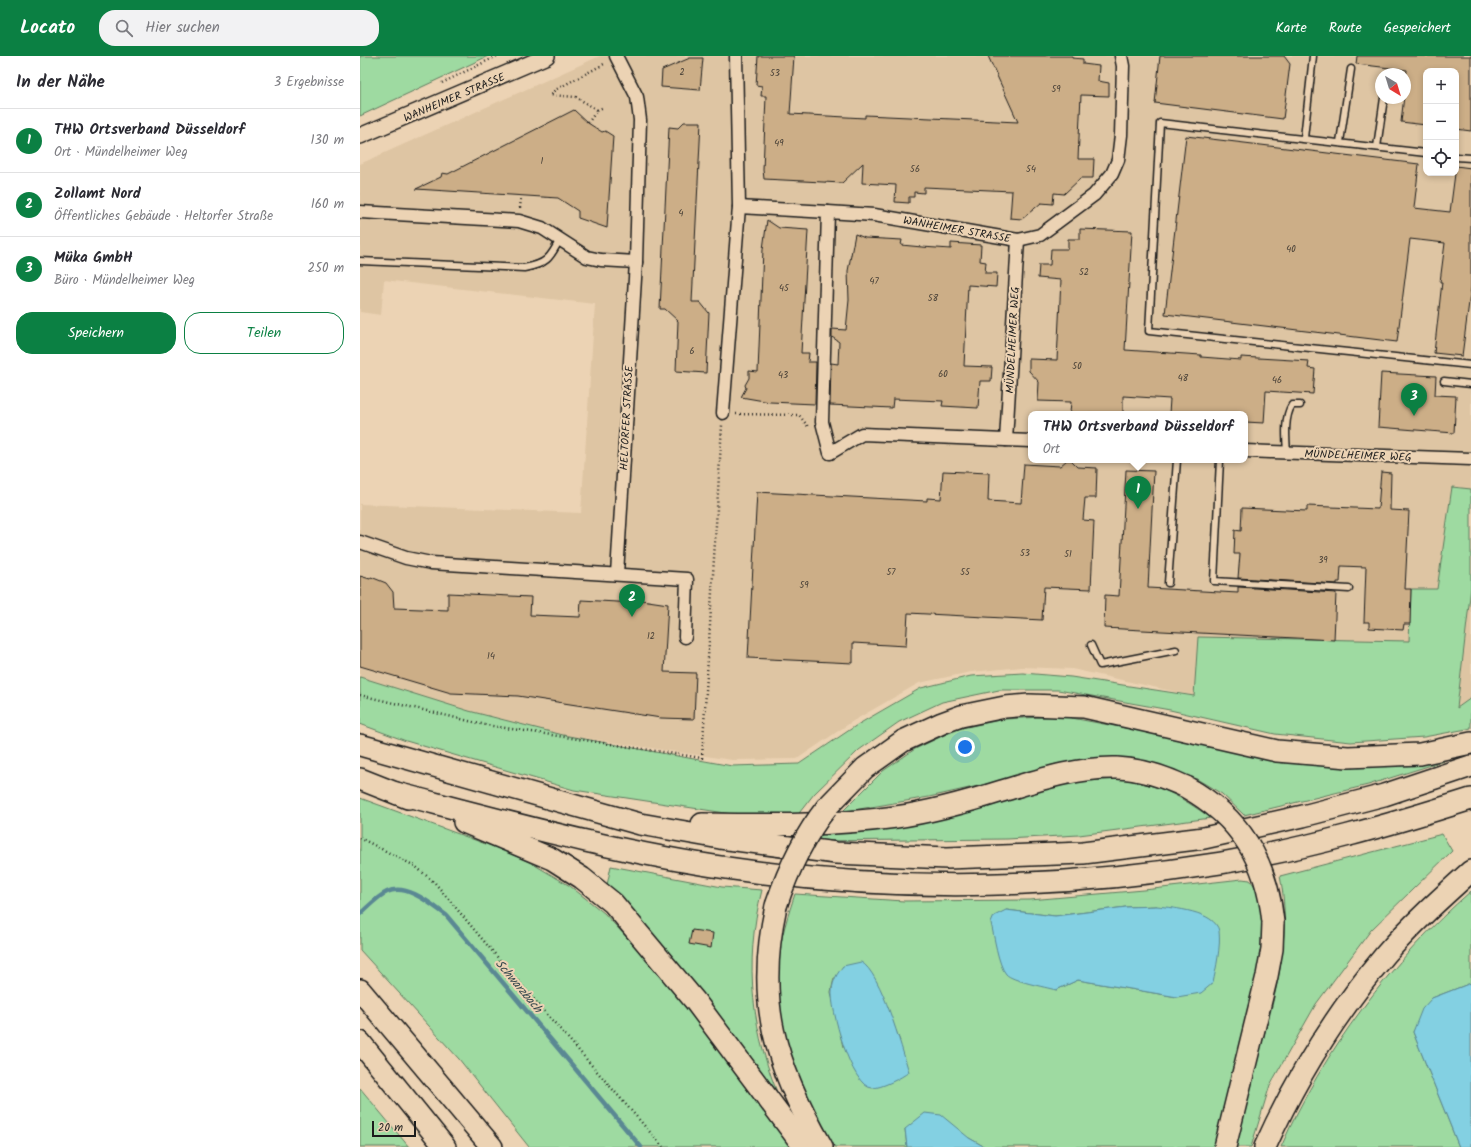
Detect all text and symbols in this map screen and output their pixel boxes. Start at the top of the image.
search box [99,10,379,46]
text: Locato [20,13,75,43]
text: Hier suchen [145,16,220,40]
icon: search [113,17,135,39]
text: Karte [1276,17,1307,39]
text: Route [1329,17,1362,39]
text: Gespeichert [1384,17,1451,39]
house number: 2 [679,65,685,80]
house number: 53 [770,66,780,81]
street label: WANHEIMER STRASSE [401,68,509,127]
north arrow [1375,68,1411,104]
map controls [1423,68,1459,176]
button: + [1423,68,1459,104]
text: In der Nähe [16,69,105,96]
text: 3 Ergebnisse [274,72,344,93]
house number: 59 [1051,82,1061,97]
button: − [1423,104,1459,140]
text: THW Ortsverband Düsseldorf [54,118,245,142]
text: 1 [27,130,31,151]
text: 130 m [310,130,344,151]
house number: 49 [774,136,784,151]
button: locate [1423,140,1459,176]
text: Ort · Mündelheimer Weg [54,142,188,163]
house number: 1 [541,154,544,169]
house number: 56 [910,162,920,177]
house number: 54 [1026,162,1036,177]
text: Zollamt Nord [54,182,141,206]
text: 2 [25,194,33,215]
text: 160 m [311,194,344,215]
text: Öffentliches Gebäude · Heltorfer Straße [54,206,273,227]
house number: 4 [679,206,684,221]
street label: WANHEIMER STRASSE [902,212,1013,248]
house number: 40 [1286,242,1296,257]
text: Müka GmbH [54,246,133,270]
text: 3 [25,258,33,279]
text: 250 m [307,258,344,279]
house number: 52 [1079,265,1089,280]
text: Büro · Mündelheimer Weg [54,270,195,291]
house number: 47 [869,274,879,289]
house number: 45 [779,281,790,296]
street label: MÜNDELHEIMER WEG [1001,286,1025,394]
house number: 58 [928,291,939,306]
button: Speichern [16,312,176,354]
button: Teilen [184,312,344,354]
house number: 6 [689,344,695,359]
house number: 50 [1072,359,1082,374]
street label: HELTORFER STRASSE [615,365,639,471]
house number: 60 [938,367,948,382]
house number: 43 [778,368,788,383]
house number: 48 [1178,371,1189,386]
house number: 46 [1272,373,1282,388]
pin: 3 [1401,383,1427,416]
popup [1028,411,1248,463]
text: THW Ortsverband Düsseldorf [1043,415,1233,439]
text: Ort [1043,439,1060,460]
street label: MÜNDELHEIMER WEG [1304,445,1412,467]
pin: 1 [1125,476,1151,509]
house number: 53 [1020,546,1030,561]
house number: 51 [1064,547,1072,562]
house number: 39 [1318,553,1328,568]
house number: 57 [887,565,896,580]
house number: 55 [960,565,971,580]
house number: 59 [799,578,809,593]
pin: 2 [619,584,645,617]
house number: 12 [647,629,655,644]
house number: 14 [487,649,495,664]
your location [955,737,975,757]
water label: Schwarzbach [491,955,548,1018]
scale bar [372,1119,416,1138]
text: 20 m [378,1119,403,1137]

